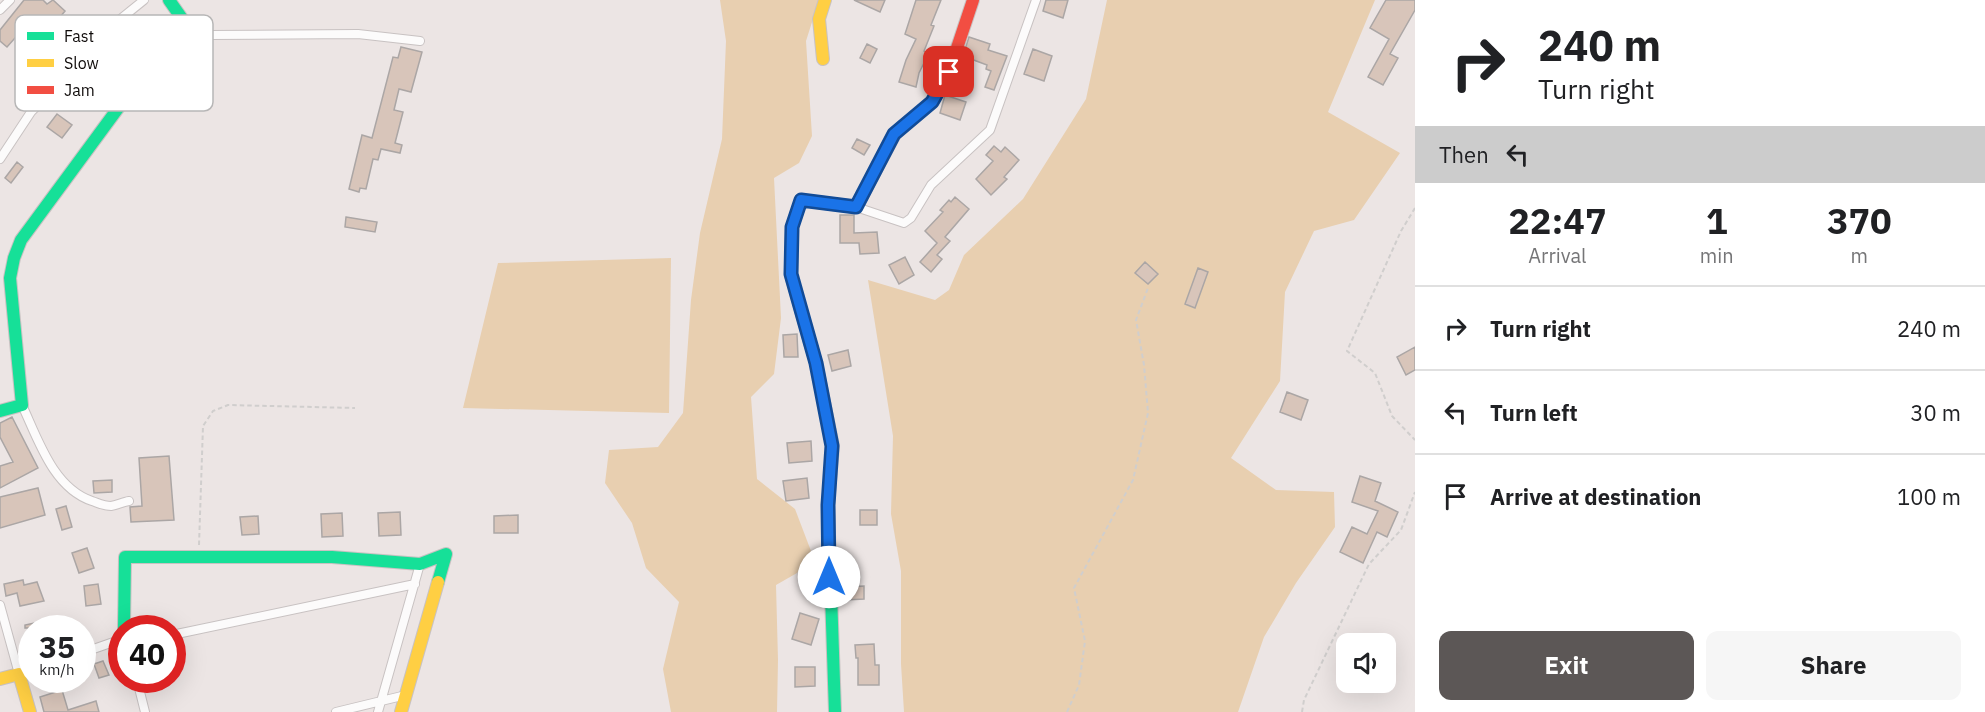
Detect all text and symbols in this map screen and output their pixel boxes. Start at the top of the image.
legend [15,15,213,111]
text: 240 m [1538,18,1661,73]
icon: right [1439,24,1517,102]
text: Fast [64,26,94,46]
pin [923,46,974,97]
text: Slow [64,53,99,73]
icon: arrive [932,55,965,88]
text: Turn right [1538,71,1655,106]
text: Jam [64,80,95,100]
icon: left [1501,138,1534,171]
text: Then [1439,140,1489,169]
text: 22:47 [1508,197,1607,244]
text: 1 [1706,197,1728,244]
text: 370 [1827,197,1892,244]
text: Arrival [1528,242,1587,269]
text: min [1700,242,1734,269]
text: m [1851,242,1868,269]
icon: right [1439,312,1472,345]
text: Turn right [1490,314,1591,343]
text: 240 m [1897,314,1961,343]
icon: left [1439,396,1472,429]
text: Turn left [1490,398,1578,427]
text: 30 m [1910,398,1961,427]
icon: arrive [1439,480,1472,513]
text: Arrive at destination [1490,482,1701,511]
text: 100 m [1897,482,1961,511]
position arrow [797,545,861,609]
speed limit sign: 40 [108,615,186,693]
text: 35 [39,627,75,666]
button: Exit [1439,631,1694,700]
button: Share [1706,631,1961,700]
map controls [1336,633,1396,693]
button: sound [1336,633,1396,693]
text: km/h [39,660,75,679]

